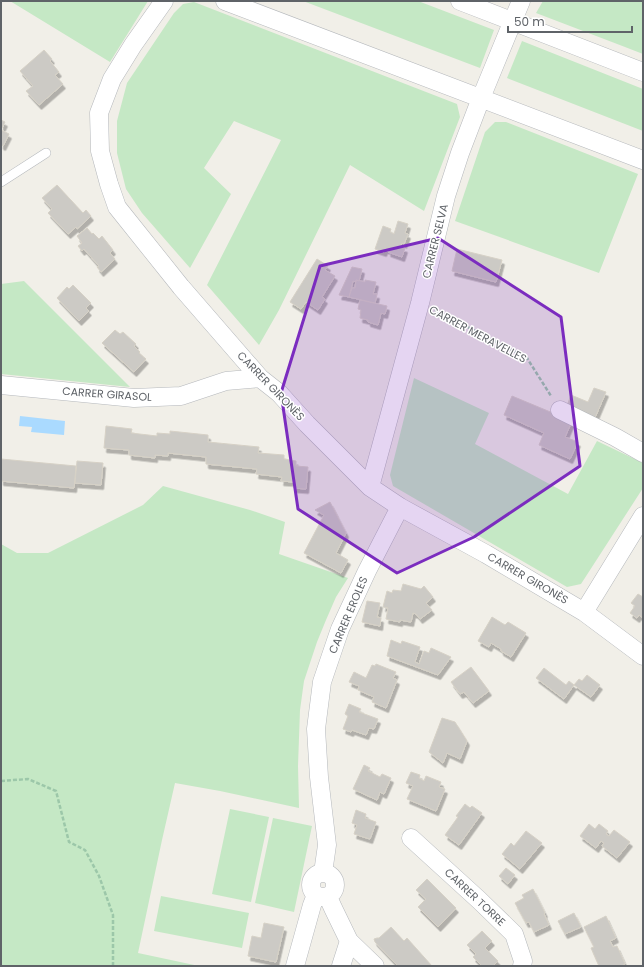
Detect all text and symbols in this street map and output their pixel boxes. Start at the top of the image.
scale bar [508,8,632,34]
text: 50 m [514,13,545,30]
street label: CARRER SELVA [418,202,452,280]
street label: CARRER MERAVELLES [426,301,530,367]
street label: CARRER GIRONÈS [234,348,308,424]
street label: CARRER GIRASOL [62,383,153,405]
street label: CARRER GIRONÈS [485,548,571,608]
street label: CARRER EROLES [325,574,371,656]
street label: CARRER TORRE [441,864,509,930]

